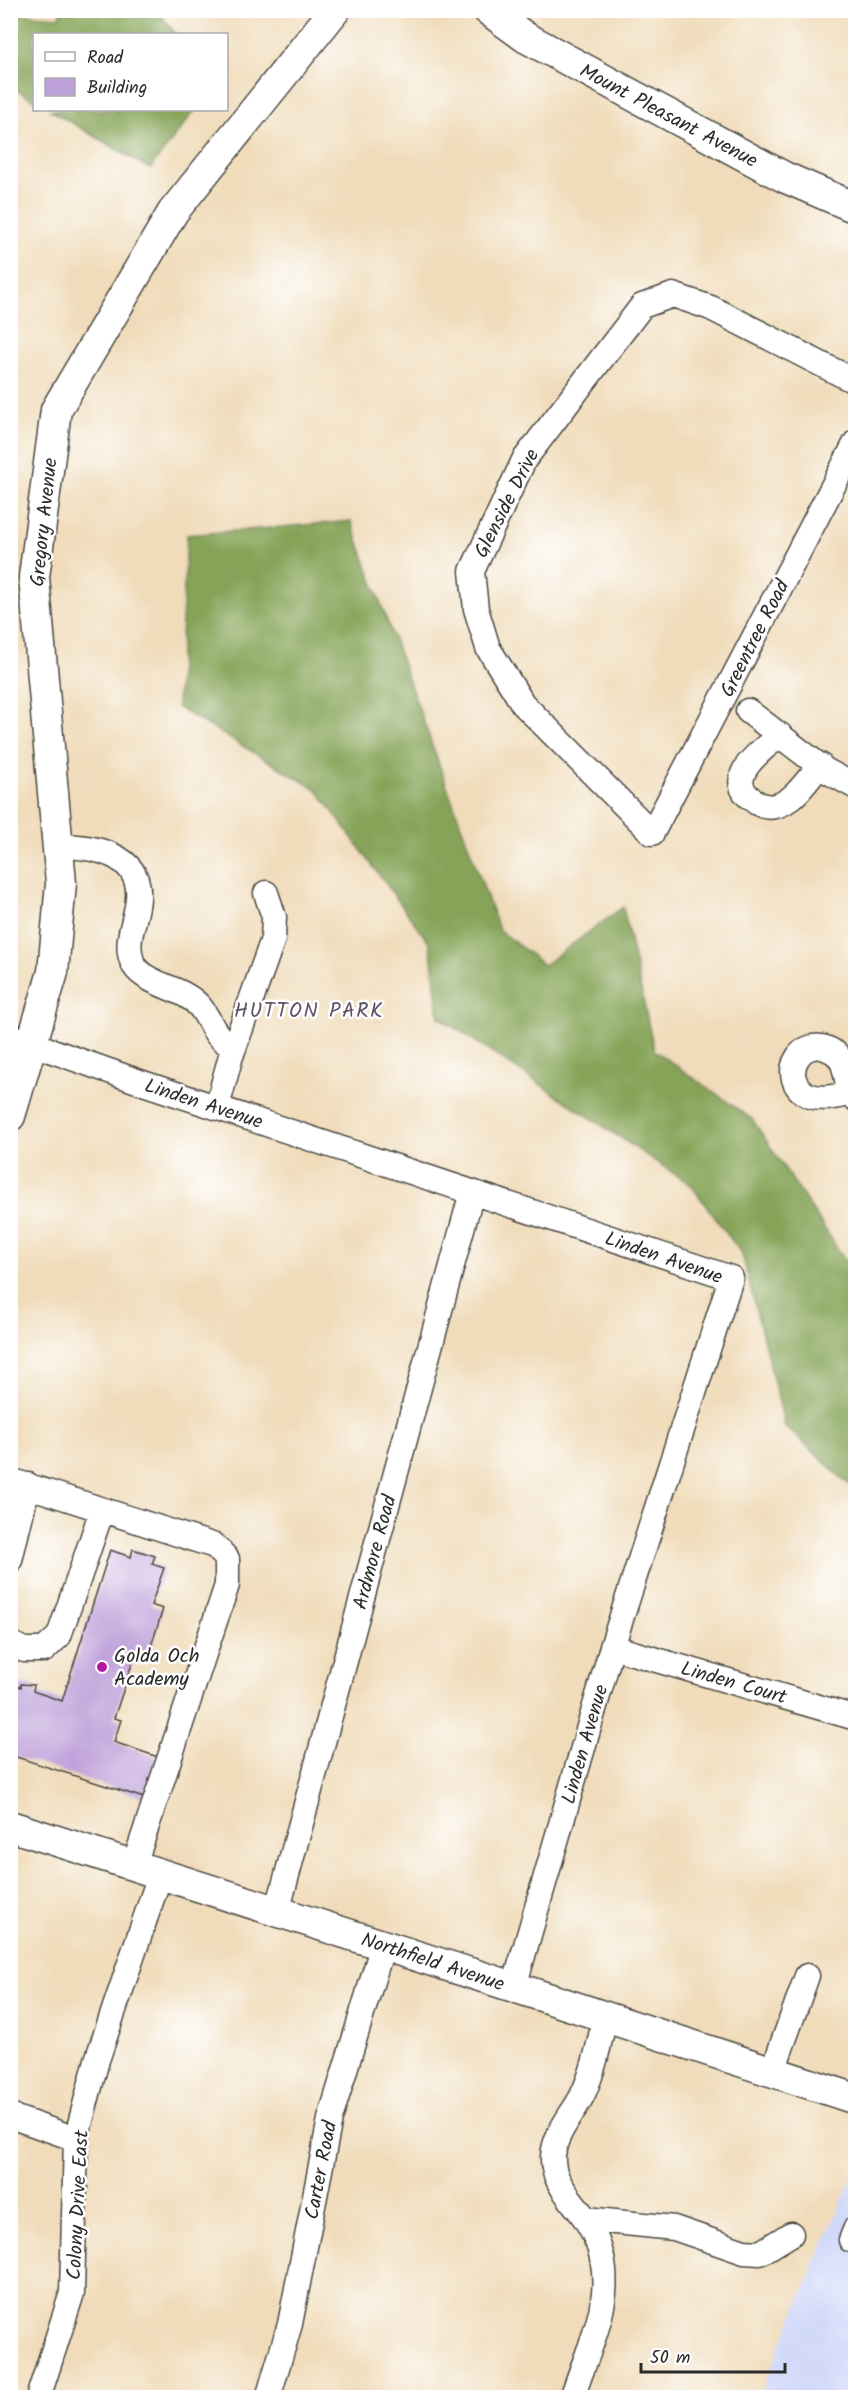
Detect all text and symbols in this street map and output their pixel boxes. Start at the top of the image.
legend [33,33,228,111]
text: Road [87,44,124,73]
street label: Mount Pleasant Avenue [573,56,763,177]
text: Building [87,74,147,103]
street label: Glenside Drive [467,444,549,564]
street label: Gregory Avenue [22,456,68,588]
street label: Greentree Road [712,574,800,703]
district label: HUTTON PARK [234,995,384,1028]
street label: Linden Avenue [140,1071,267,1139]
street label: Linden Avenue [600,1224,727,1294]
street label: Ardmore Road [345,1491,407,1613]
place label: Golda Och Academy [114,1641,199,1696]
street label: Linden Court [677,1654,791,1714]
marker: Golda Och Academy [95,1660,109,1674]
street label: Linden Avenue [554,1681,618,1808]
street label: Northfield Avenue [357,1925,508,2001]
street label: Carter Road [297,2118,347,2222]
street label: Colony Drive East [59,2129,99,2281]
scale bar [641,2336,785,2374]
text: 50 m [650,2344,690,2373]

